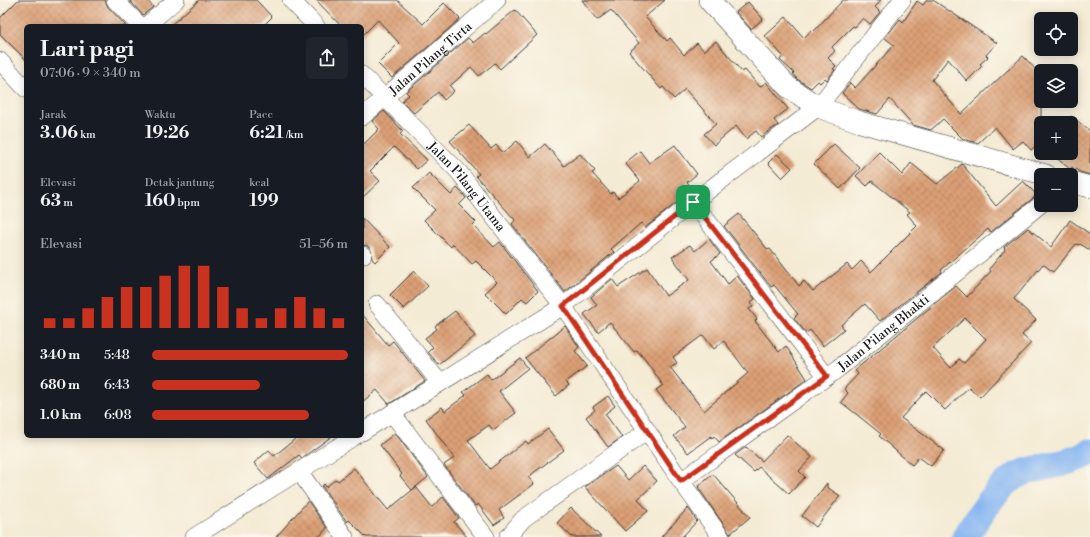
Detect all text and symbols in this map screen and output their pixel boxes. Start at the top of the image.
map controls [1034,12,1078,212]
button: locate [1034,12,1078,56]
street label: Jalan Pilang Tirta [385,18,476,100]
text: Lari pagi [40,36,134,63]
button: share [306,37,348,79]
button: layers [1034,64,1078,108]
text: 07:06 · 9 × 340 m [40,65,141,81]
text: Jarak [40,108,66,122]
text: Waktu [145,108,175,122]
text: Pace [249,108,273,122]
button: + [1034,116,1078,160]
text: 3.06 [40,122,78,144]
text: 19:26 [145,122,189,144]
text: 6:21 [249,122,284,144]
text: km [78,128,96,142]
text: /km [284,128,303,142]
street label: Jalan Pilang Utama [423,138,509,235]
button: − [1034,168,1078,212]
text: Elevasi [40,176,76,190]
text: Detak jantung [145,176,215,190]
text: kcal [249,176,269,190]
pin [676,185,710,219]
text: 63 [40,190,61,212]
text: 160 [145,190,175,212]
text: 199 [249,190,279,212]
icon: arrive [682,191,704,213]
text: m [61,196,73,210]
text: bpm [175,196,200,210]
text: Elevasi [40,236,82,252]
text: 51–56 m [299,236,348,252]
street label: Jalan Pilang Bhakti [834,291,933,375]
text: 340 m [40,347,80,363]
text: 5:48 [104,347,130,363]
text: 680 m [40,377,80,393]
text: 6:43 [104,377,130,393]
text: 1.0 km [40,407,81,423]
text: 6:08 [104,407,131,423]

